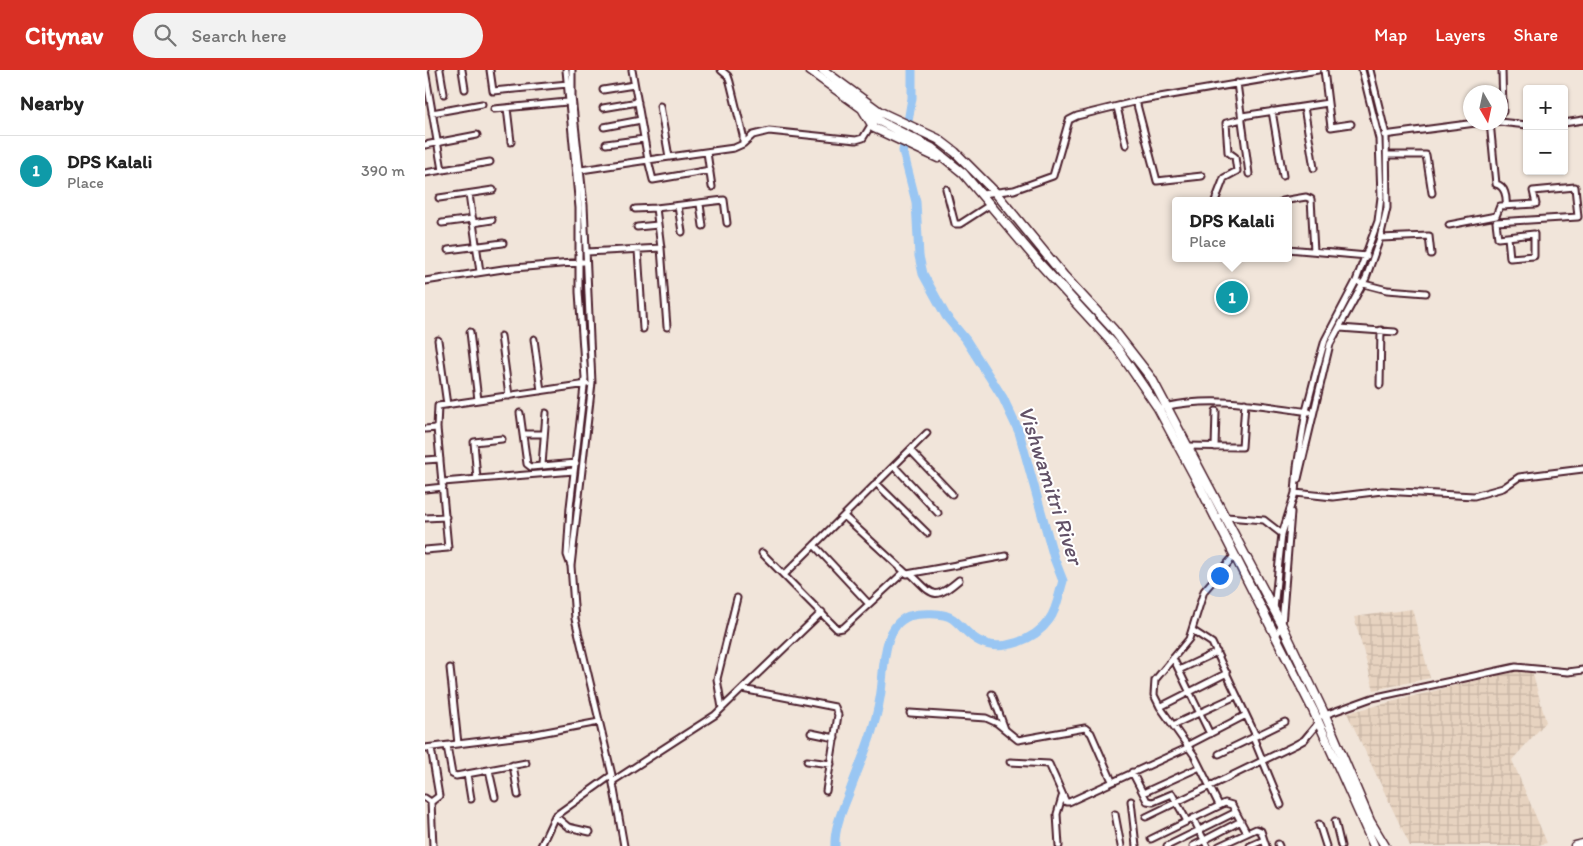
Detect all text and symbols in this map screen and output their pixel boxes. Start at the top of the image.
search box [133,13,483,58]
text: Citynav [25,21,103,50]
icon: search [151,21,179,49]
text: Search here [191,24,287,47]
text: Map [1374,24,1407,46]
text: Layers [1435,24,1485,46]
text: Share [1513,24,1558,46]
north arrow [1463,85,1508,130]
map controls [1523,85,1568,175]
button: + [1523,85,1568,130]
text: Nearby [20,90,84,115]
button: − [1523,130,1568,175]
text: DPS Kalali [67,150,152,173]
text: 1 [32,161,40,180]
text: 390 m [361,161,405,180]
text: Place [67,173,104,192]
popup [1172,197,1292,262]
text: DPS Kalali [1189,209,1275,232]
text: Place [1189,232,1226,251]
pin: 1 [1216,278,1248,316]
water label: Vishwamitri River [1013,402,1090,570]
your location [1207,563,1233,589]

